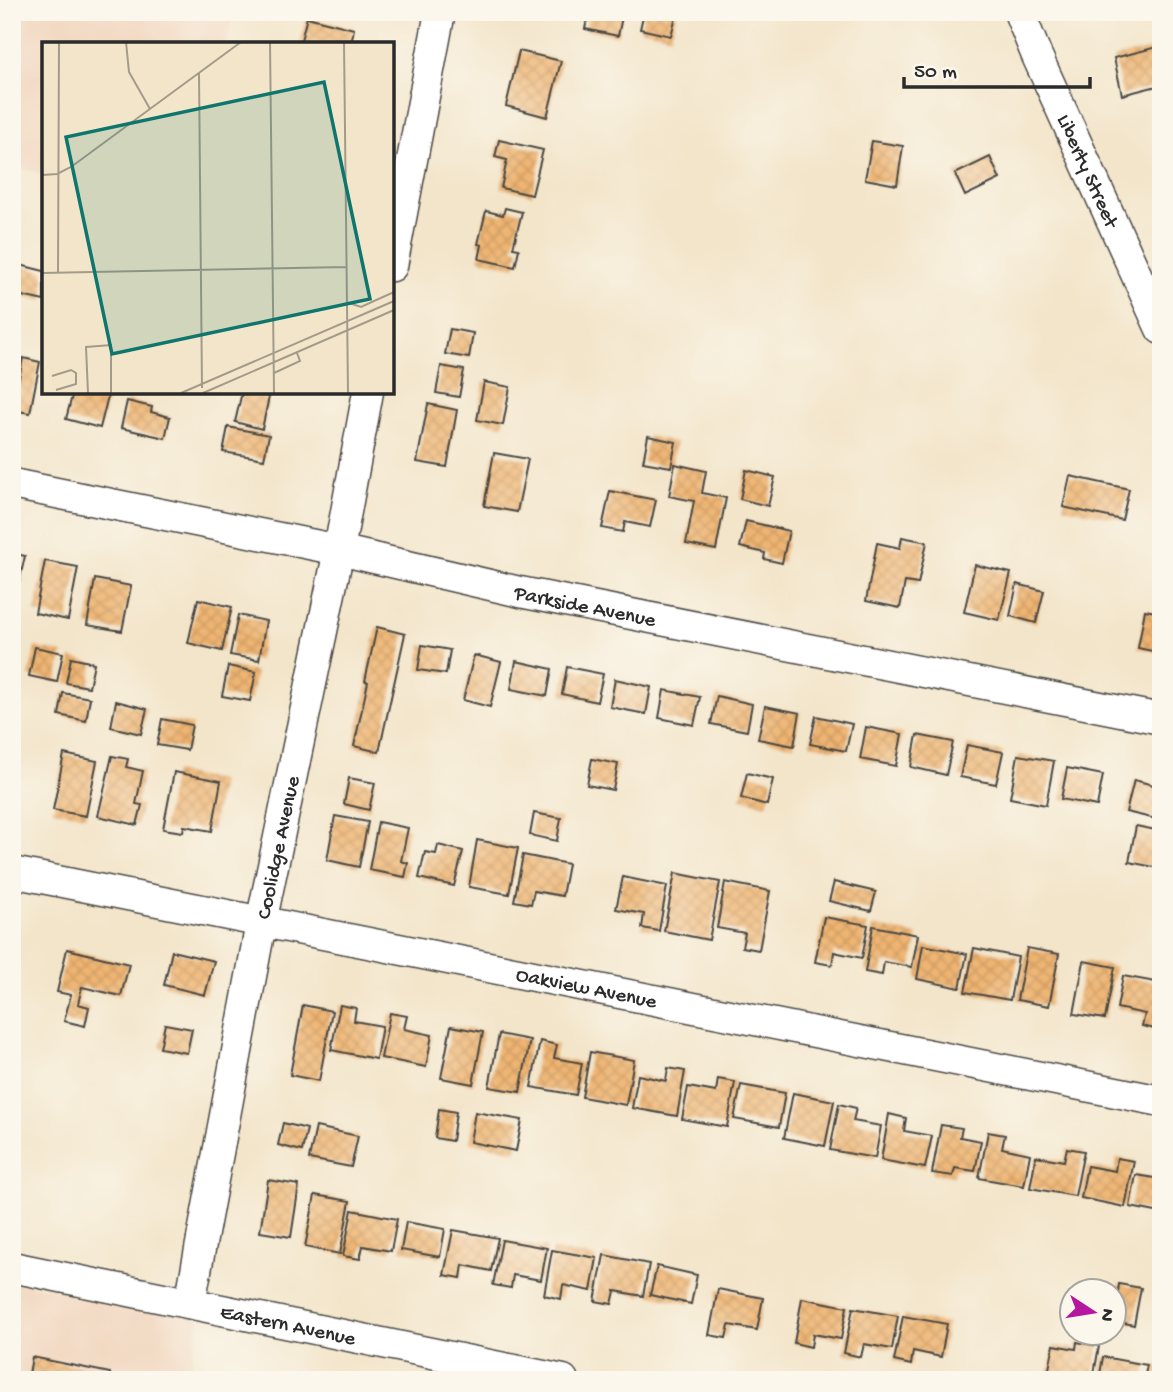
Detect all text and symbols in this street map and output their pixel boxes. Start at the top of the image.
inset map [42,42,394,394]
scale bar [904,46,1089,90]
text: 50 m [914,61,957,86]
street label: Liberty Street [1049,111,1123,234]
street label: Parkside Avenue [511,582,659,635]
street label: Coolidge Avenue [253,773,308,922]
street label: Oakview Avenue [514,964,660,1016]
north arrow [1058,1276,1128,1346]
street label: Eastern Avenue [218,1301,359,1353]
text: N [1094,1306,1119,1323]

